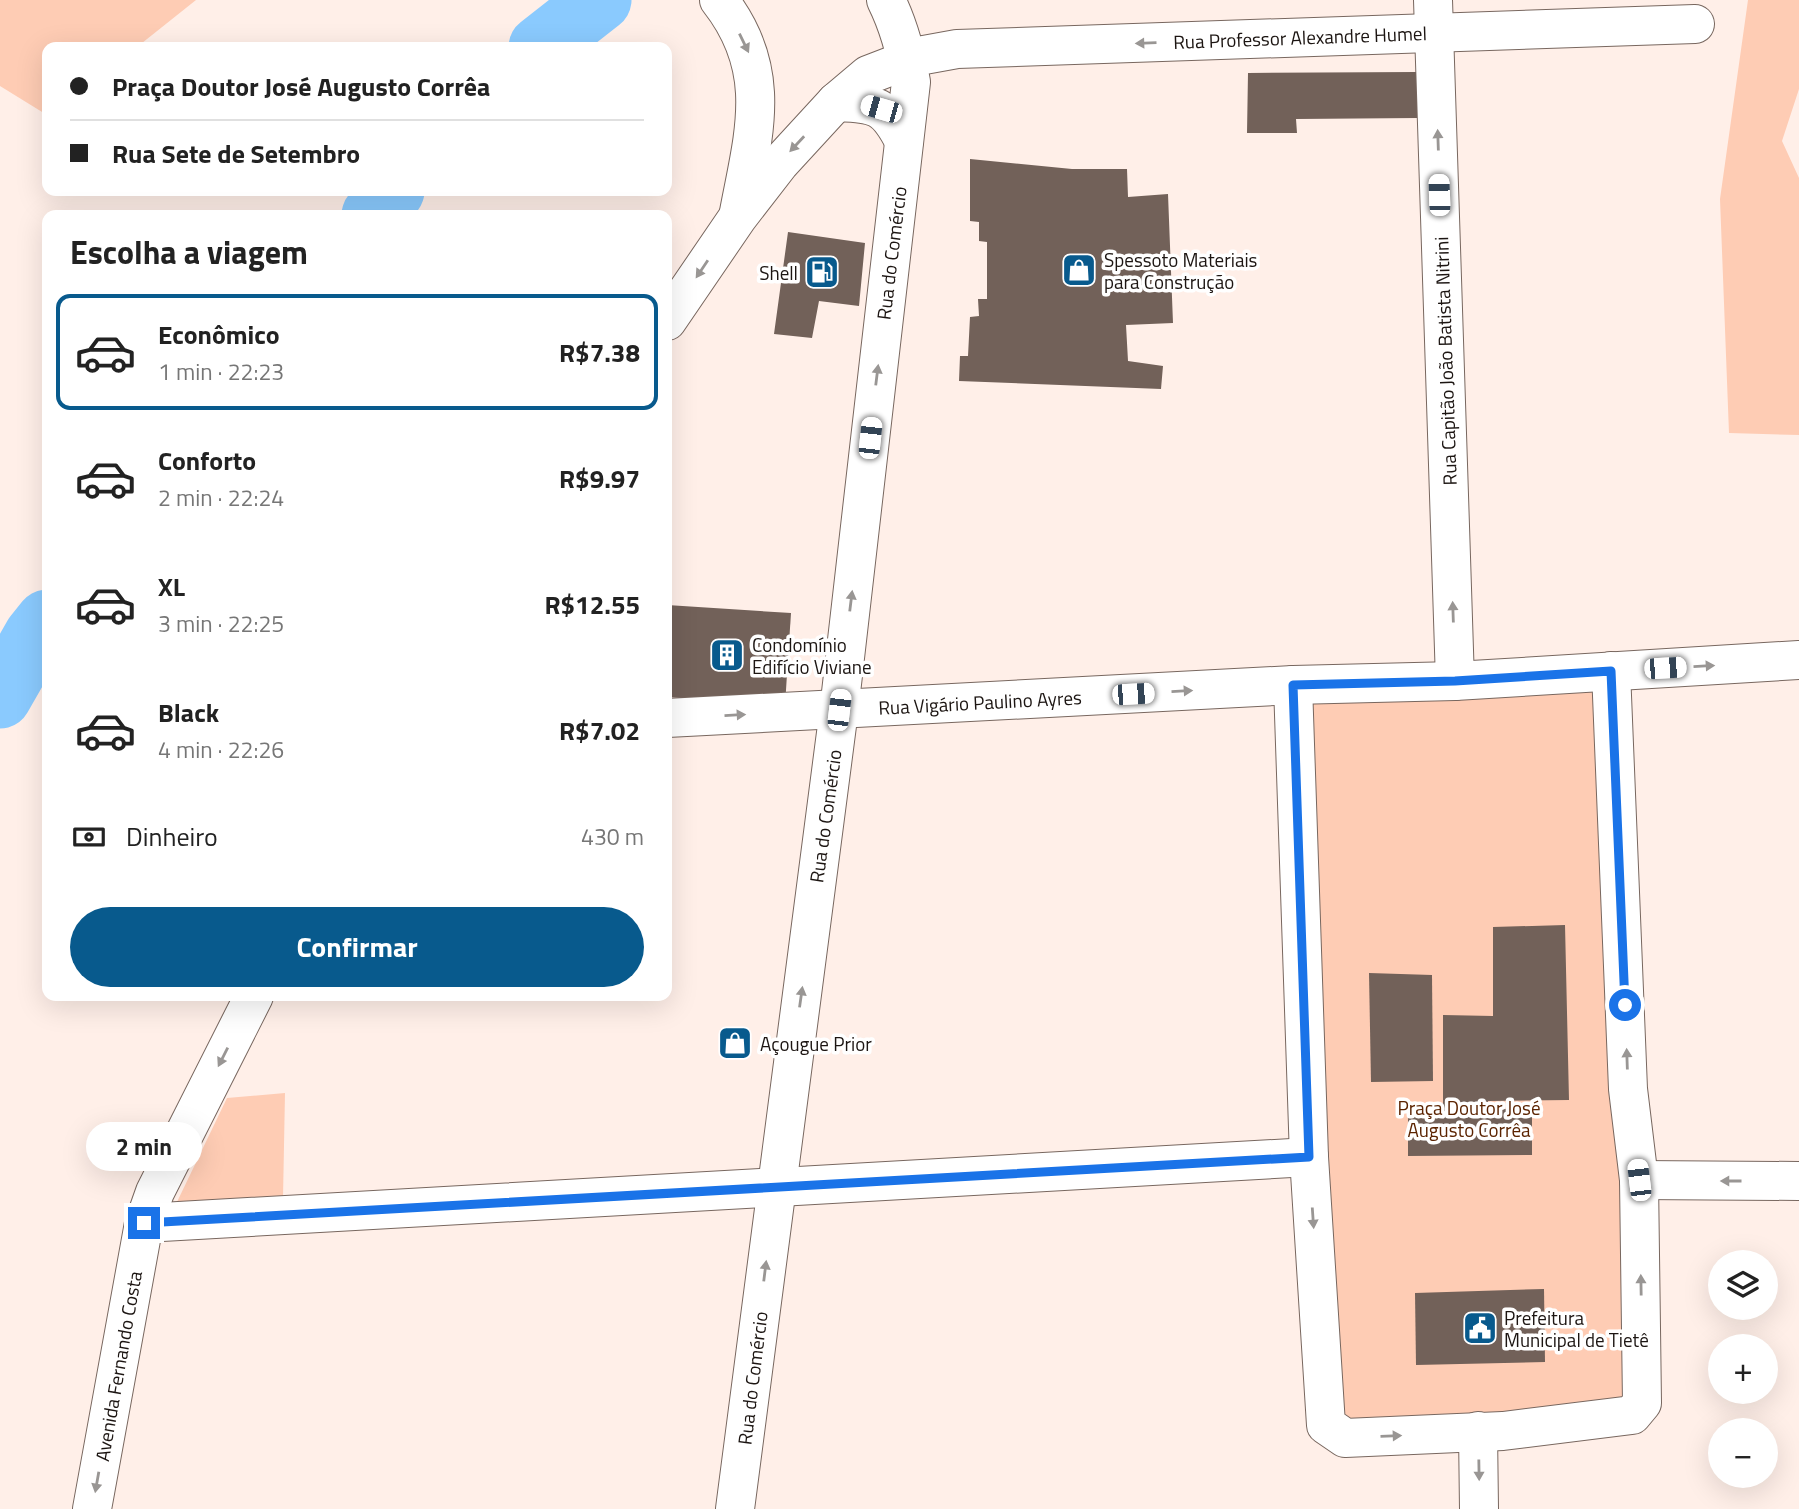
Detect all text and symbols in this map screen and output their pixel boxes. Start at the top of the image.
street label: Rua Professor Alexandre Humel [1173,18,1427,56]
one-way arrow [738,33,749,53]
one-way arrow [1134,37,1156,48]
text: Praça Doutor José Augusto Corrêa [112,67,490,106]
car [858,93,905,125]
one-way arrow [1432,129,1443,151]
text: Rua Sete de Setembro [112,134,360,173]
one-way arrow [789,135,805,152]
car [1428,174,1451,216]
street label: Rua do Comércio [868,185,914,321]
text: Escolha a viagem [70,228,308,276]
street label: Rua Capitão João Batista Nitrini [1426,236,1464,486]
place label: Spessoto Materiais para Construção [1104,245,1258,296]
shop icon: Spessoto Materiais para Construção [1060,251,1098,289]
fuel station icon: Shell [803,253,841,291]
place label: Shell [759,258,798,287]
one-way arrow [695,260,709,278]
text: Econômico [158,315,280,354]
icon: car [74,321,137,384]
text: R$7.38 [559,333,640,372]
text: 1 min · 22:23 [158,354,284,389]
one-way arrow [872,364,883,386]
car [858,416,883,460]
text: Conforto [158,441,256,480]
icon: car [74,447,137,510]
text: R$9.97 [559,459,640,498]
text: 2 min · 22:24 [158,480,284,515]
text: XL [158,567,185,606]
icon: car [74,573,137,636]
text: R$12.55 [544,585,640,624]
one-way arrow [846,590,857,612]
one-way arrow [1447,601,1458,623]
text: 3 min · 22:25 [158,606,284,641]
place label: Condomínio Edifício Viviane [752,630,872,681]
building icon: Condomínio Edifício Viviane [708,636,746,674]
car [1644,656,1687,680]
one-way arrow [1693,660,1715,671]
street label: Rua Vigário Paulino Ayres [878,682,1083,722]
car [1112,682,1155,706]
one-way arrow [1172,685,1194,696]
car [827,688,852,732]
text: Black [158,693,219,732]
icon: car [74,699,137,762]
one-way arrow [724,709,746,720]
text: R$7.02 [559,711,640,750]
text: 4 min · 22:26 [158,732,284,767]
street label: Rua do Comércio [801,748,849,884]
text: Dinheiro [126,817,218,856]
icon: cash [70,818,108,856]
text: 430 m [581,819,644,854]
button: Confirmar [70,907,644,987]
one-way arrow [795,986,806,1008]
route start [1609,989,1641,1021]
shop icon: Açougue Prior [716,1024,754,1062]
place label: Açougue Prior [760,1029,872,1058]
one-way arrow [218,1047,229,1067]
one-way arrow [1621,1047,1632,1069]
park label: Praça Doutor José Augusto Corrêa [1397,1093,1541,1144]
callout: 2 min [86,1122,202,1170]
text: 2 min [116,1129,172,1164]
car [1627,1158,1652,1202]
one-way arrow [1720,1175,1742,1187]
route end [128,1207,160,1239]
one-way arrow [1307,1207,1318,1229]
map controls [1708,1250,1778,1488]
button: layers [1708,1250,1778,1320]
one-way arrow [760,1260,771,1282]
street label: Avenida Fernando Costa [87,1268,149,1463]
one-way arrow [1635,1274,1646,1296]
place label: Prefeitura Municipal de Tietê [1504,1303,1649,1354]
public building icon: Prefeitura Municipal de Tietê [1461,1309,1499,1347]
street label: Rua do Comércio [729,1310,775,1446]
button: + [1708,1334,1778,1404]
button: − [1708,1418,1778,1488]
one-way arrow [1380,1430,1402,1441]
one-way arrow [1473,1459,1484,1481]
one-way arrow [91,1471,102,1493]

